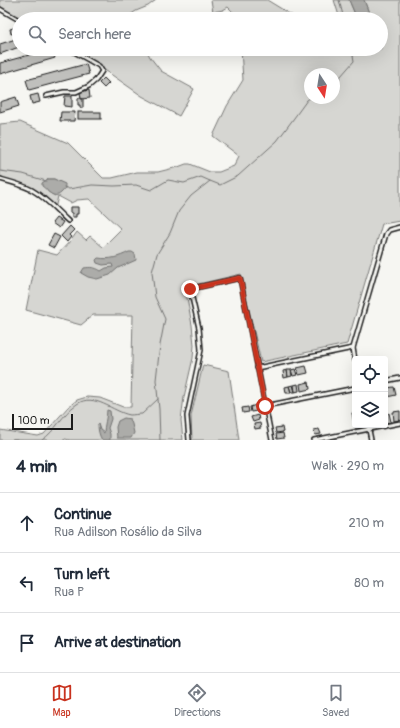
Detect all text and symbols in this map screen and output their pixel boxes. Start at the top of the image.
search box [12,12,388,56]
icon: search [26,23,48,45]
text: Search here [58,25,131,44]
north arrow [304,68,340,104]
route end [181,280,199,298]
map controls [352,356,388,428]
button: locate [352,356,388,392]
button: layers [352,392,388,428]
route start [256,397,274,415]
scale bar [12,412,73,431]
text: 100 m [18,414,49,427]
text: 4 min [16,456,57,477]
text: Walk · 290 m [311,458,384,474]
text: Continue [54,505,112,524]
icon: ahead [16,512,38,534]
text: 210 m [348,515,384,531]
text: Rua Adilson Rosálio da Silva [54,524,202,540]
text: Turn left [54,565,110,584]
icon: left [16,572,38,594]
text: 80 m [354,575,384,591]
text: Rua P [54,584,84,600]
icon: arrive [16,632,38,654]
text: Arrive at destination [54,633,181,652]
tab: Map [51,682,73,719]
tab: Directions [174,682,221,719]
tab: Saved [322,682,349,719]

